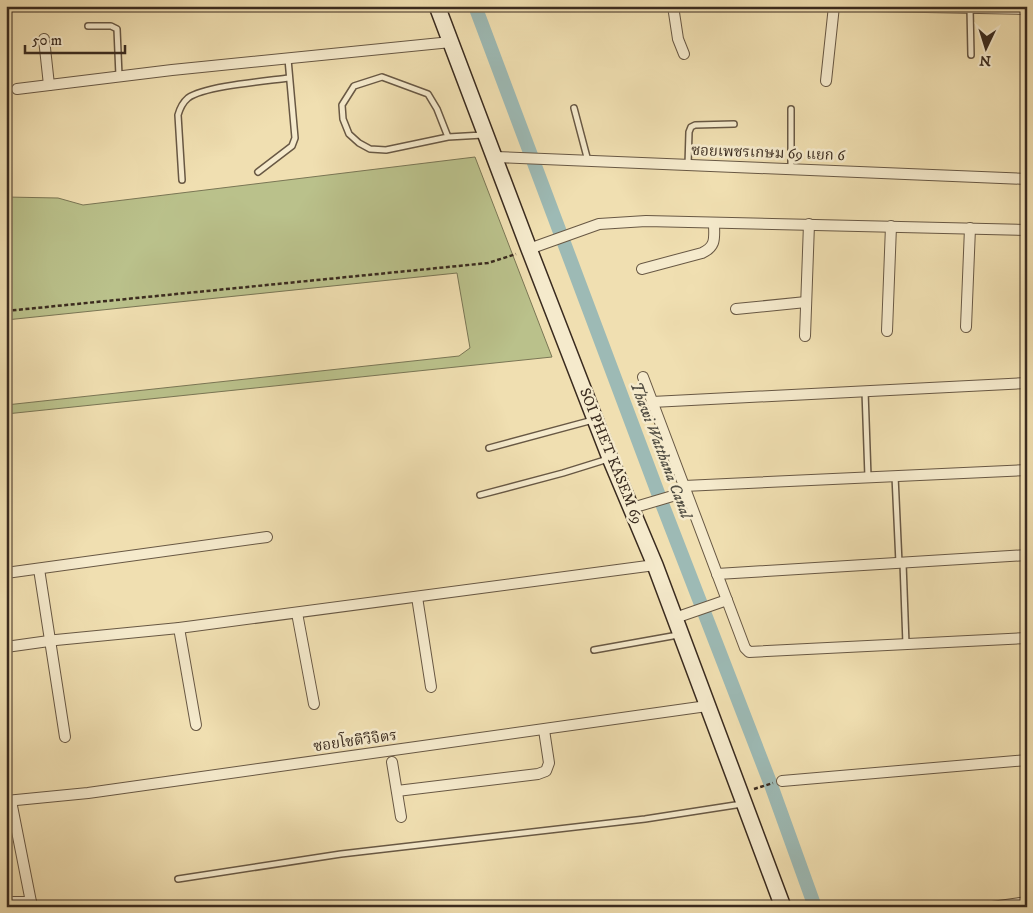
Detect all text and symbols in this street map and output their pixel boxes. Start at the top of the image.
scale bar [25,22,125,54]
north arrow [960,22,1010,72]
text: 50 m [32,31,62,50]
text: N [978,51,992,69]
street label: ซอยเพชรเกษม 69 แยก 6 [691,141,846,165]
water label: Thawi Watthana Canal [626,379,697,523]
street label: SOI PHET KASEM 69 [575,385,647,527]
street label: ซอยโชติวิจิตร [312,724,398,756]

